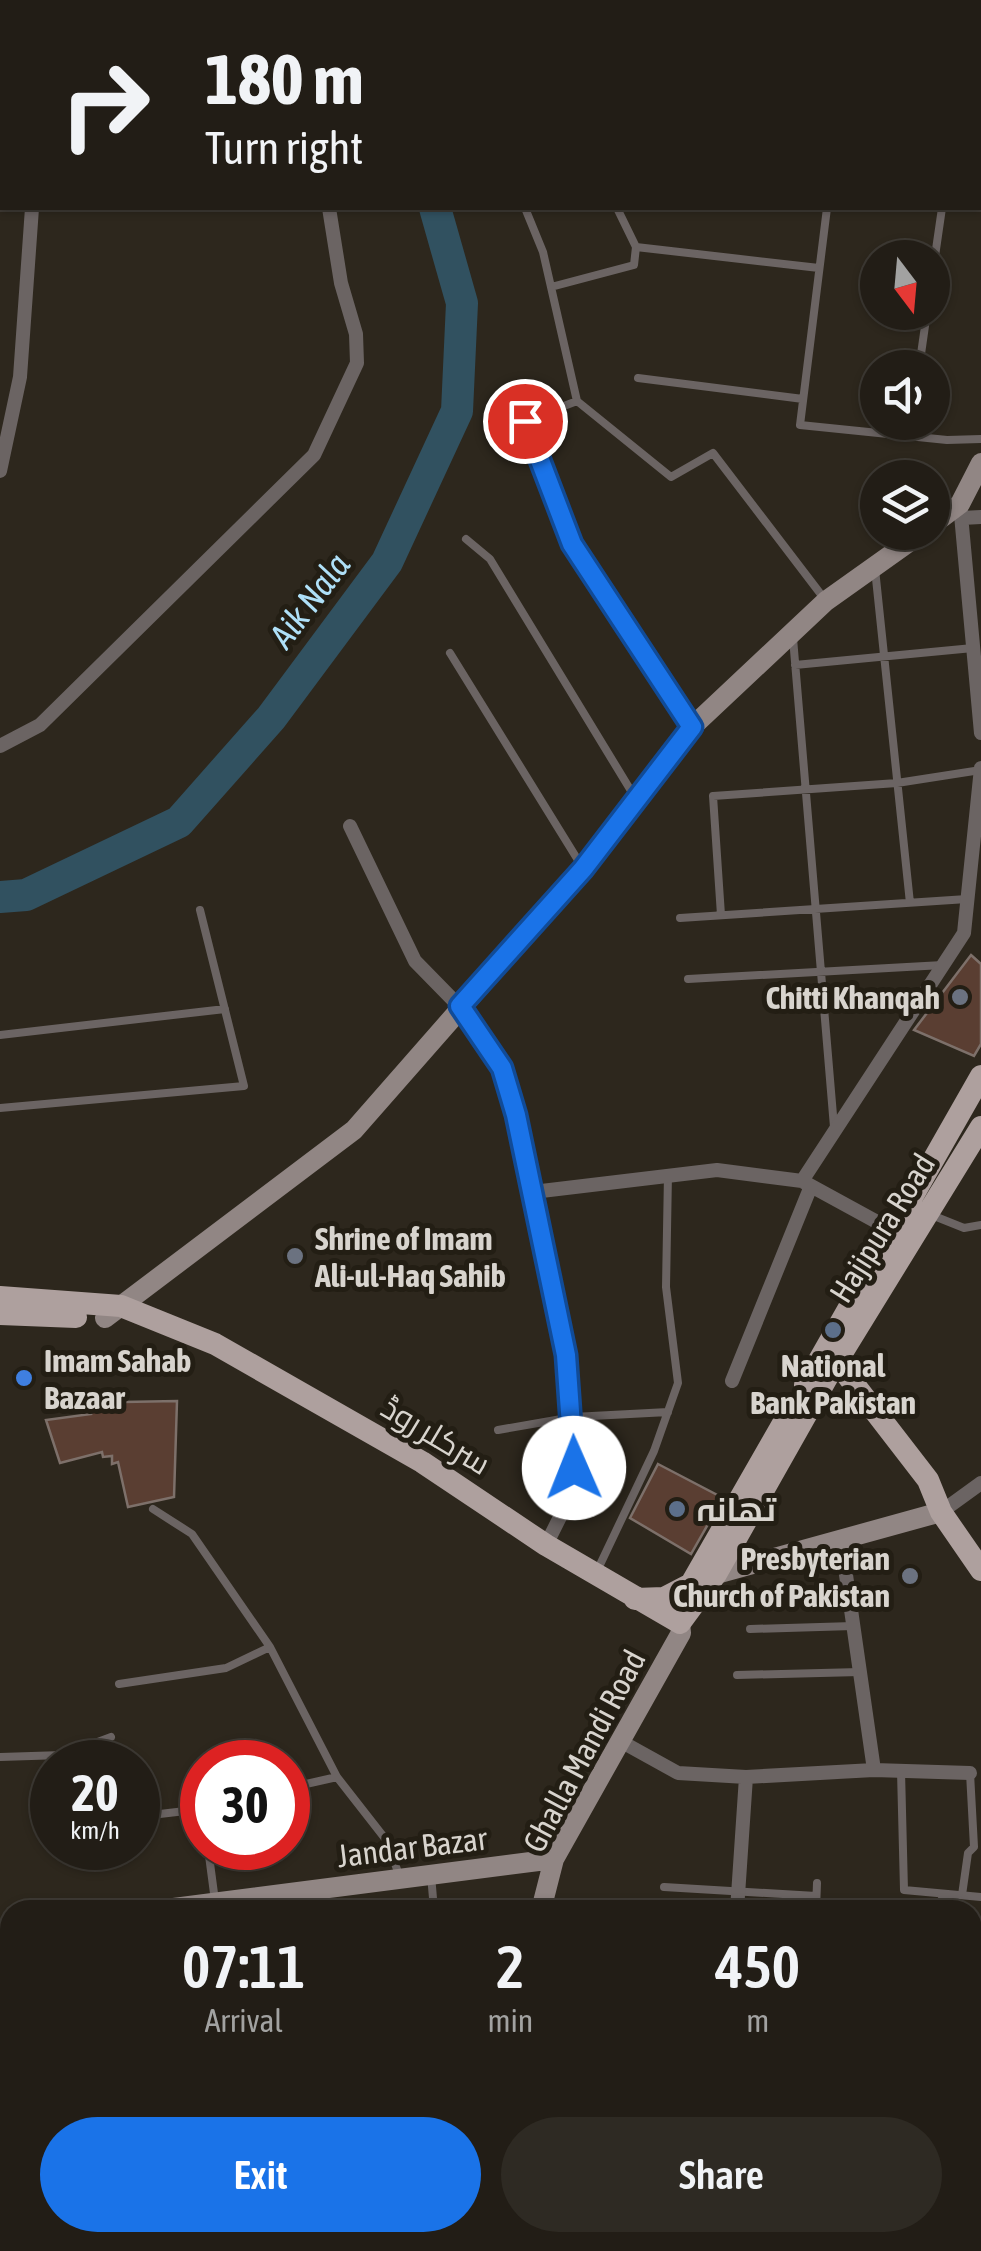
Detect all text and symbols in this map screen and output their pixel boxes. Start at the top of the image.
text: 180 m [205,39,364,119]
icon: right [40,40,170,170]
text: Turn right [205,122,363,174]
north arrow [860,240,950,330]
map controls [860,240,950,550]
button: sound [860,350,950,440]
pin [483,379,568,464]
icon: arrive [498,394,553,449]
button: layers [860,460,950,550]
water label: Aik Nala [260,545,357,656]
place label: Chitti Khanqah [765,979,940,1016]
marker: Chitti Khanqah [949,986,971,1008]
street label: Hajipura Road [822,1147,942,1309]
place label: Shrine of Imam Ali-ul-Haq Sahib [314,1220,506,1294]
marker: Shrine of Imam Ali-ul-Haq Sahib [284,1245,306,1267]
marker: National Bank Pakistan [822,1319,844,1341]
place label: Imam Sahab Bazaar [44,1342,191,1416]
place label: National Bank Pakistan [750,1347,916,1421]
marker: Imam Sahab Bazaar [13,1367,35,1389]
street label: سرکلر روڈ [375,1388,497,1482]
position arrow [522,1416,626,1520]
place label: تھانہ [697,1491,777,1528]
marker: تھانہ [666,1498,688,1520]
place label: Presbyterian Church of Pakistan [673,1540,890,1614]
marker: Presbyterian Church of Pakistan [899,1565,921,1587]
street label: Ghalla Mandi Road [515,1644,653,1858]
speed limit sign: 30 [180,1740,310,1870]
text: 20 [71,1764,118,1822]
text: km/h [70,1816,120,1844]
street label: Jandar Bazar [335,1819,489,1875]
text: 07:11 [182,1932,305,2001]
text: 2 [496,1932,525,2001]
text: 450 [715,1932,800,2001]
text: Arrival [205,2002,283,2039]
text: min [487,2002,533,2039]
text: m [746,2002,769,2039]
button: Exit [40,2117,481,2232]
button: Share [501,2117,942,2232]

